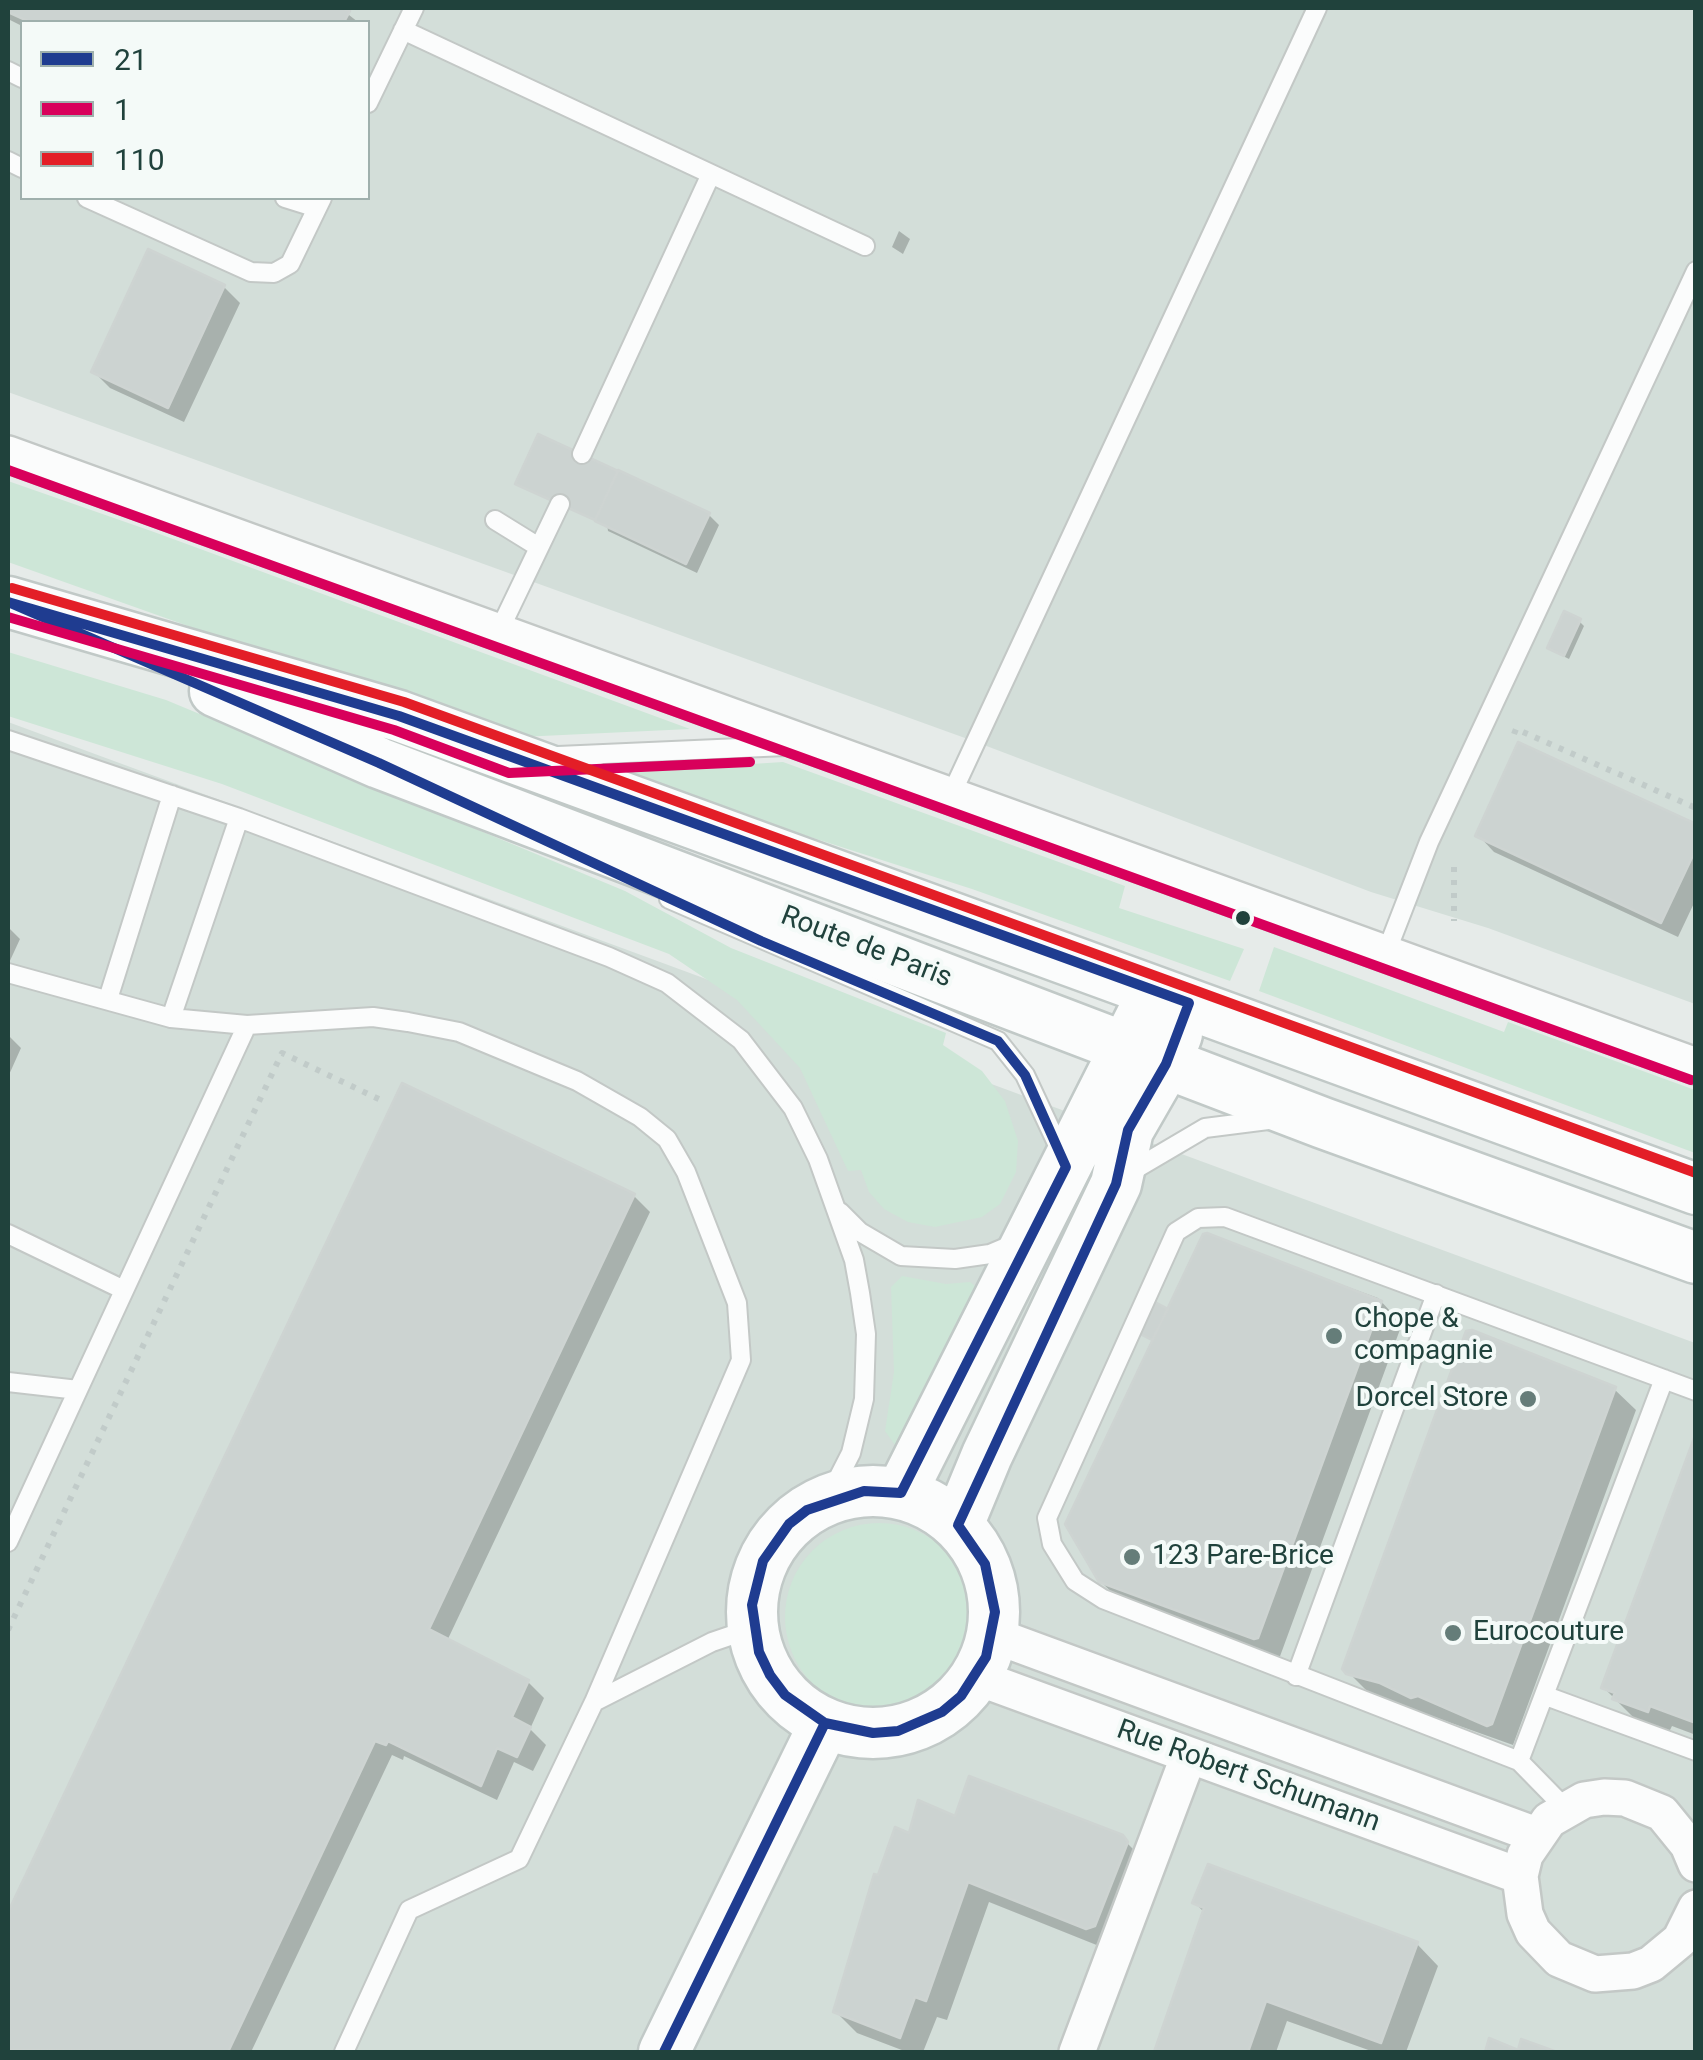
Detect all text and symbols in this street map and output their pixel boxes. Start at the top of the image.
legend [20,20,370,200]
text: 21 [114,42,148,77]
text: 1 [114,92,131,127]
text: 110 [114,142,165,177]
street label: Route de Paris [776,900,956,996]
unlabelled marker [1233,908,1253,928]
place label: Chope & compagnie [1354,1303,1493,1369]
marker: Chope & compagnie [1323,1325,1345,1347]
place label: Dorcel Store [1356,1382,1508,1416]
marker: Dorcel Store [1517,1388,1539,1410]
place label: 123 Pare-Brice [1152,1540,1334,1574]
marker: 123 Pare-Brice [1121,1546,1143,1568]
place label: Eurocouture [1473,1616,1624,1650]
marker: Eurocouture [1442,1622,1464,1644]
street label: Rue Robert Schumann [1112,1714,1384,1840]

